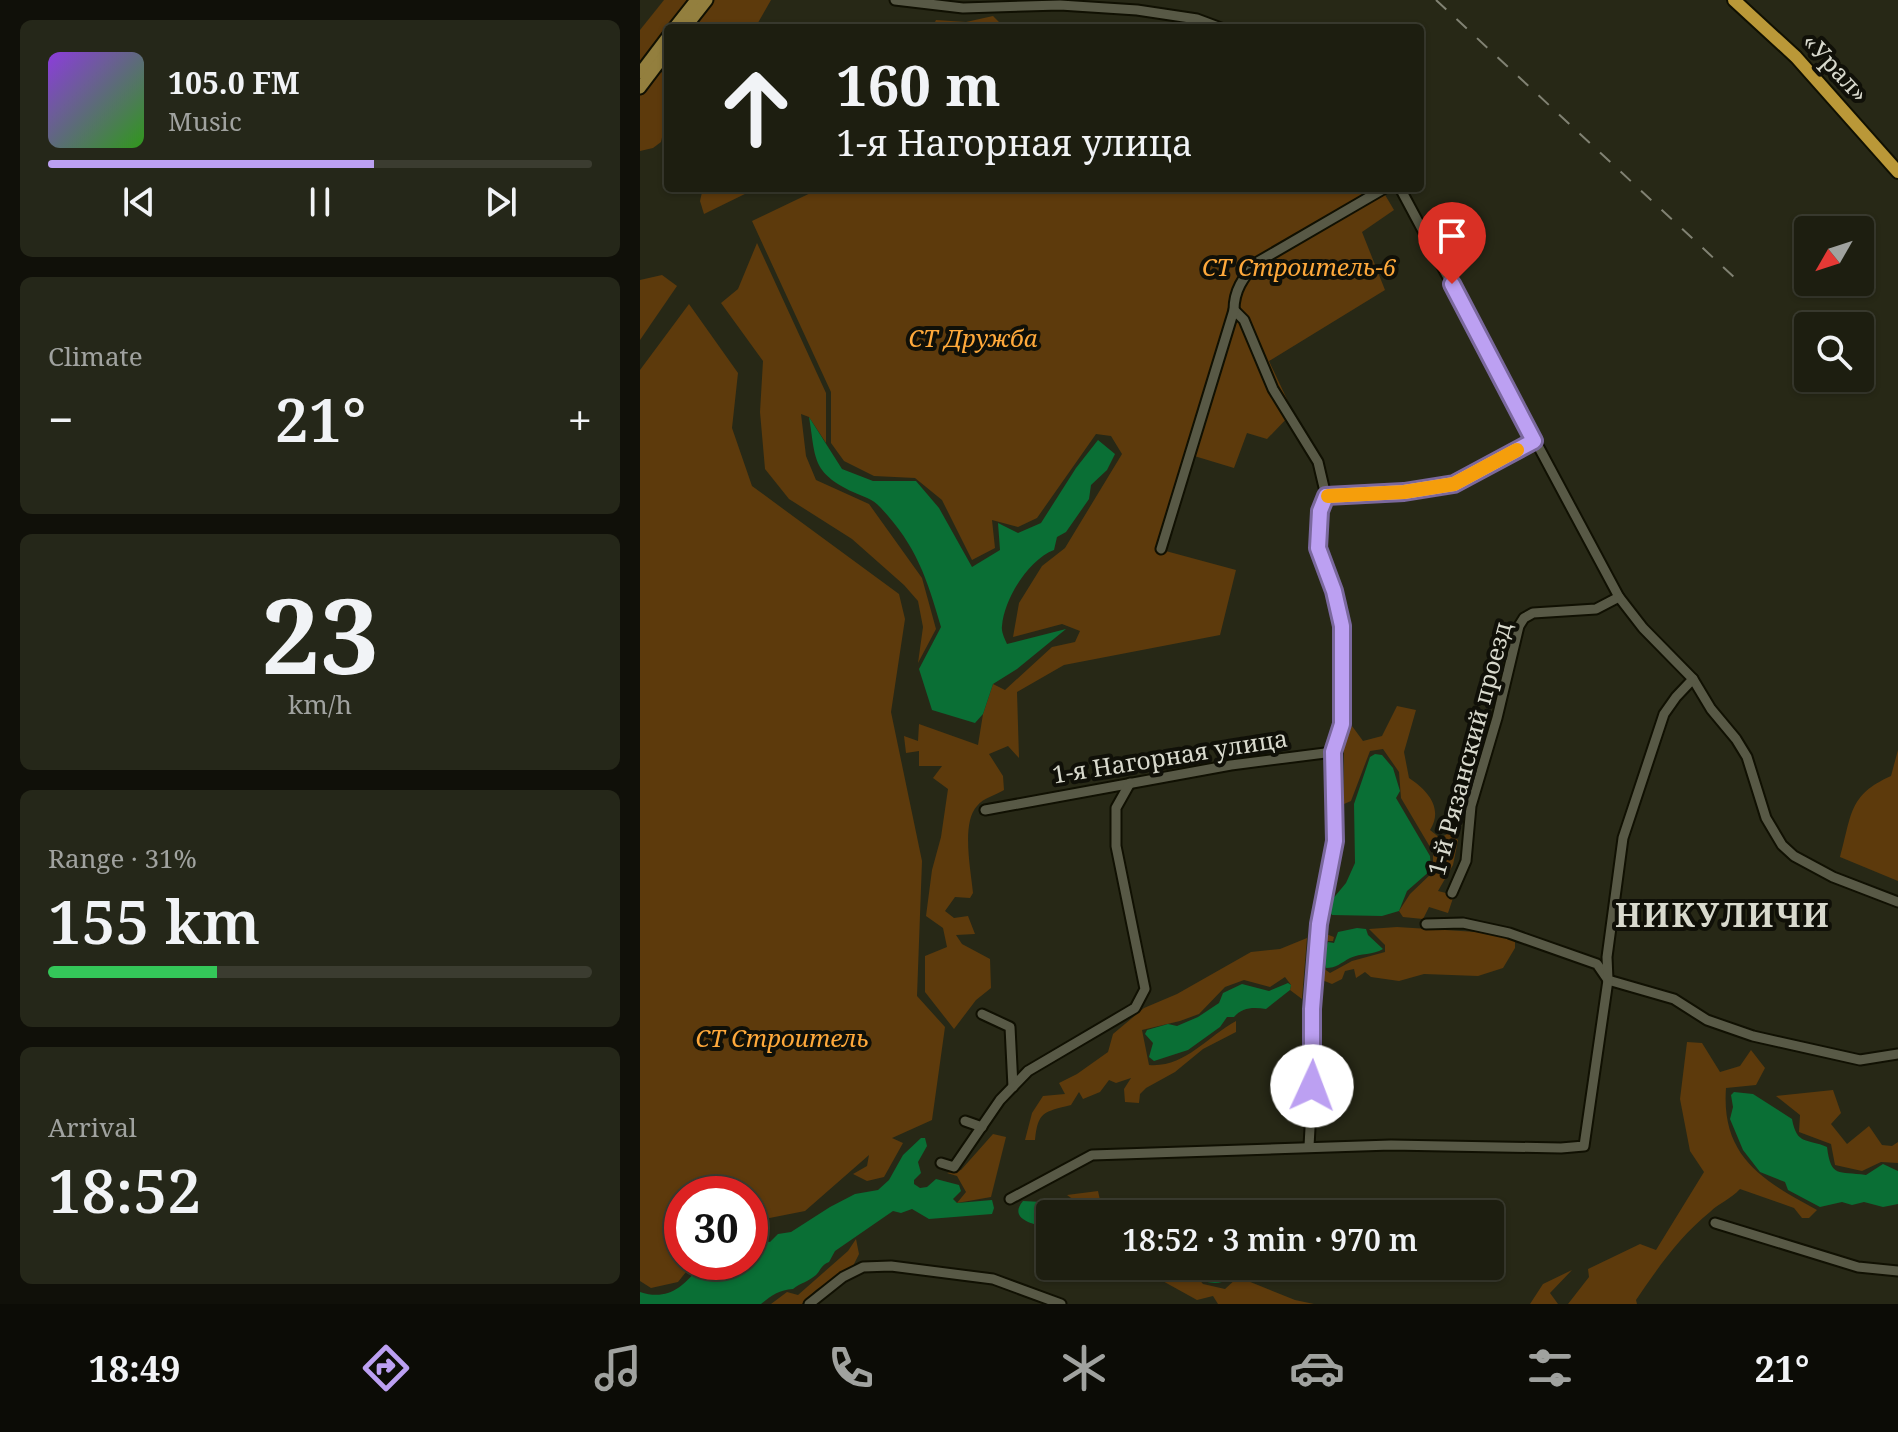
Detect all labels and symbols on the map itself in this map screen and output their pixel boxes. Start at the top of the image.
street label: «Урал» [1795,25,1877,109]
pin [1418,202,1486,284]
north arrow [1794,216,1874,296]
park label: СТ Строитель-6 [1202,250,1397,283]
park label: СТ Дружба [908,321,1038,354]
street label: 1-й Рязанский проезд [1419,618,1518,879]
street label: 1-я Нагорная улица [1050,721,1290,790]
district label: НИКУЛИЧИ [1615,893,1831,936]
park label: СТ Строитель [695,1021,869,1054]
position arrow [1270,1044,1354,1128]
speed limit sign: 30 [664,1176,768,1280]

